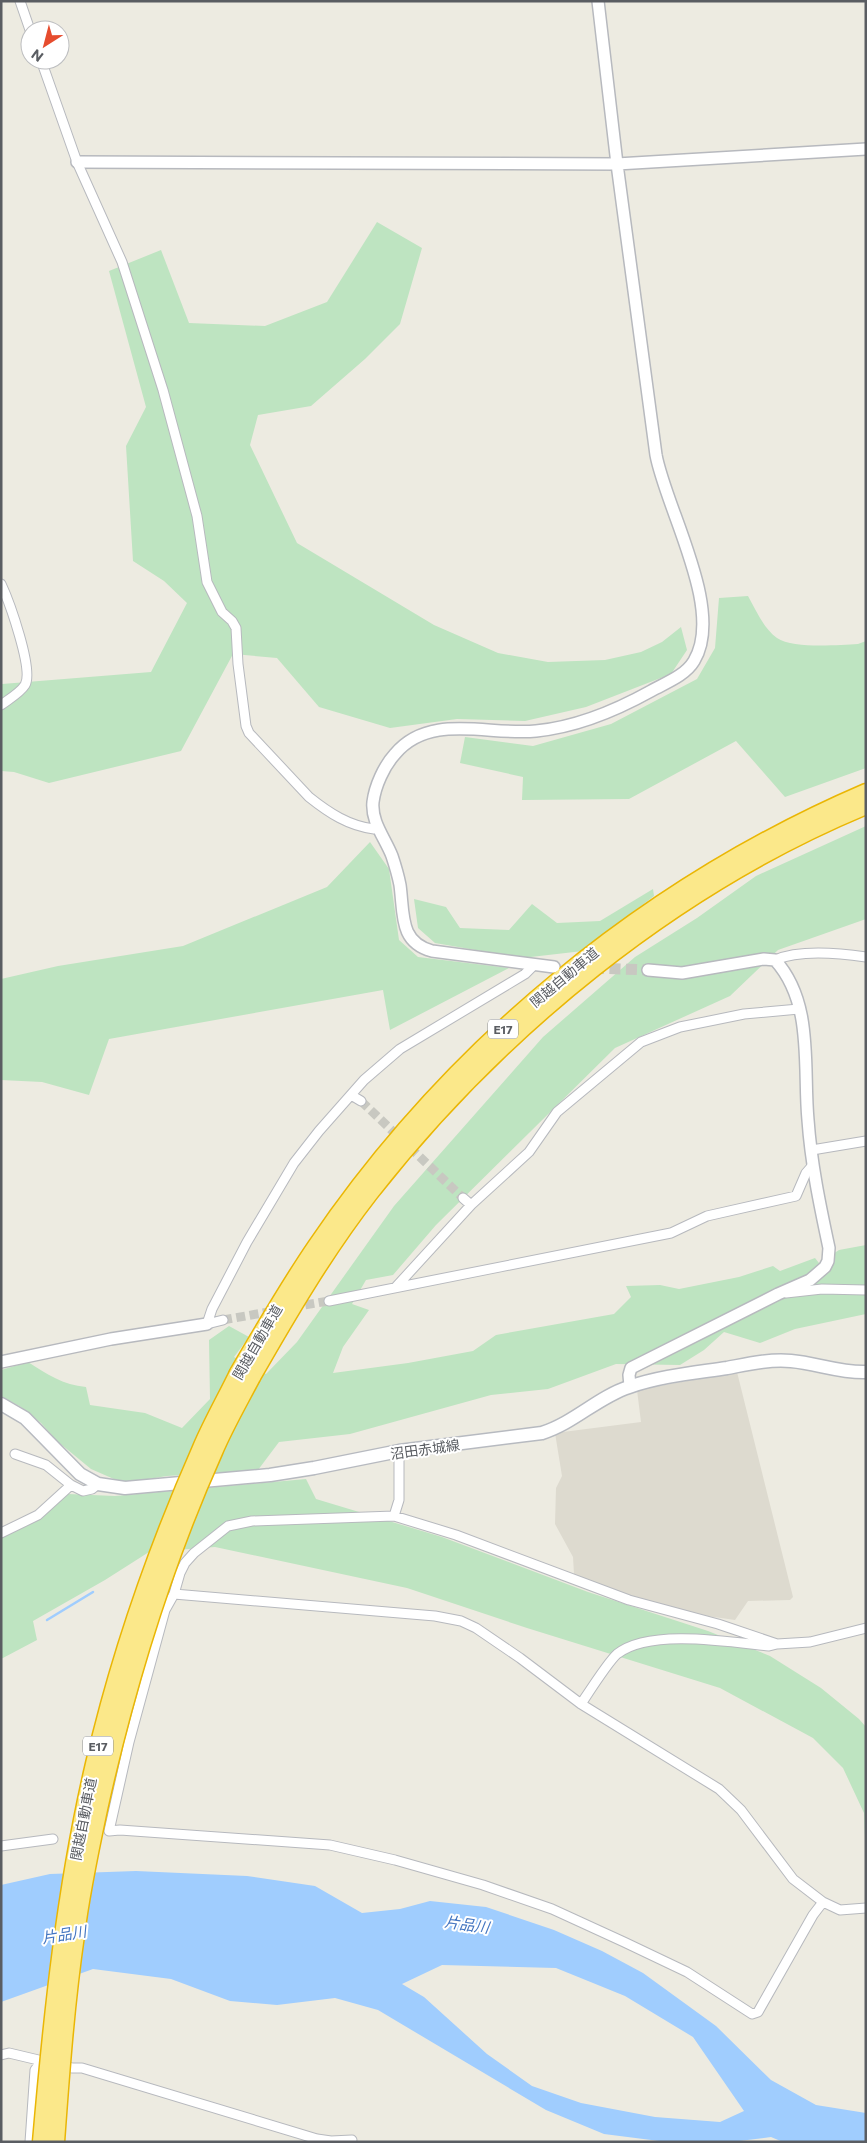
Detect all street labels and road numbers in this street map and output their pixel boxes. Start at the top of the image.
street label: 関越自動車道 [526,943,602,1011]
road number: E17 [488,1020,518,1038]
street label: 関越自動車道 [229,1301,285,1383]
street label: 沼田赤城線 [389,1436,461,1462]
road number: E17 [83,1736,113,1755]
street label: 関越自動車道 [67,1776,99,1862]

